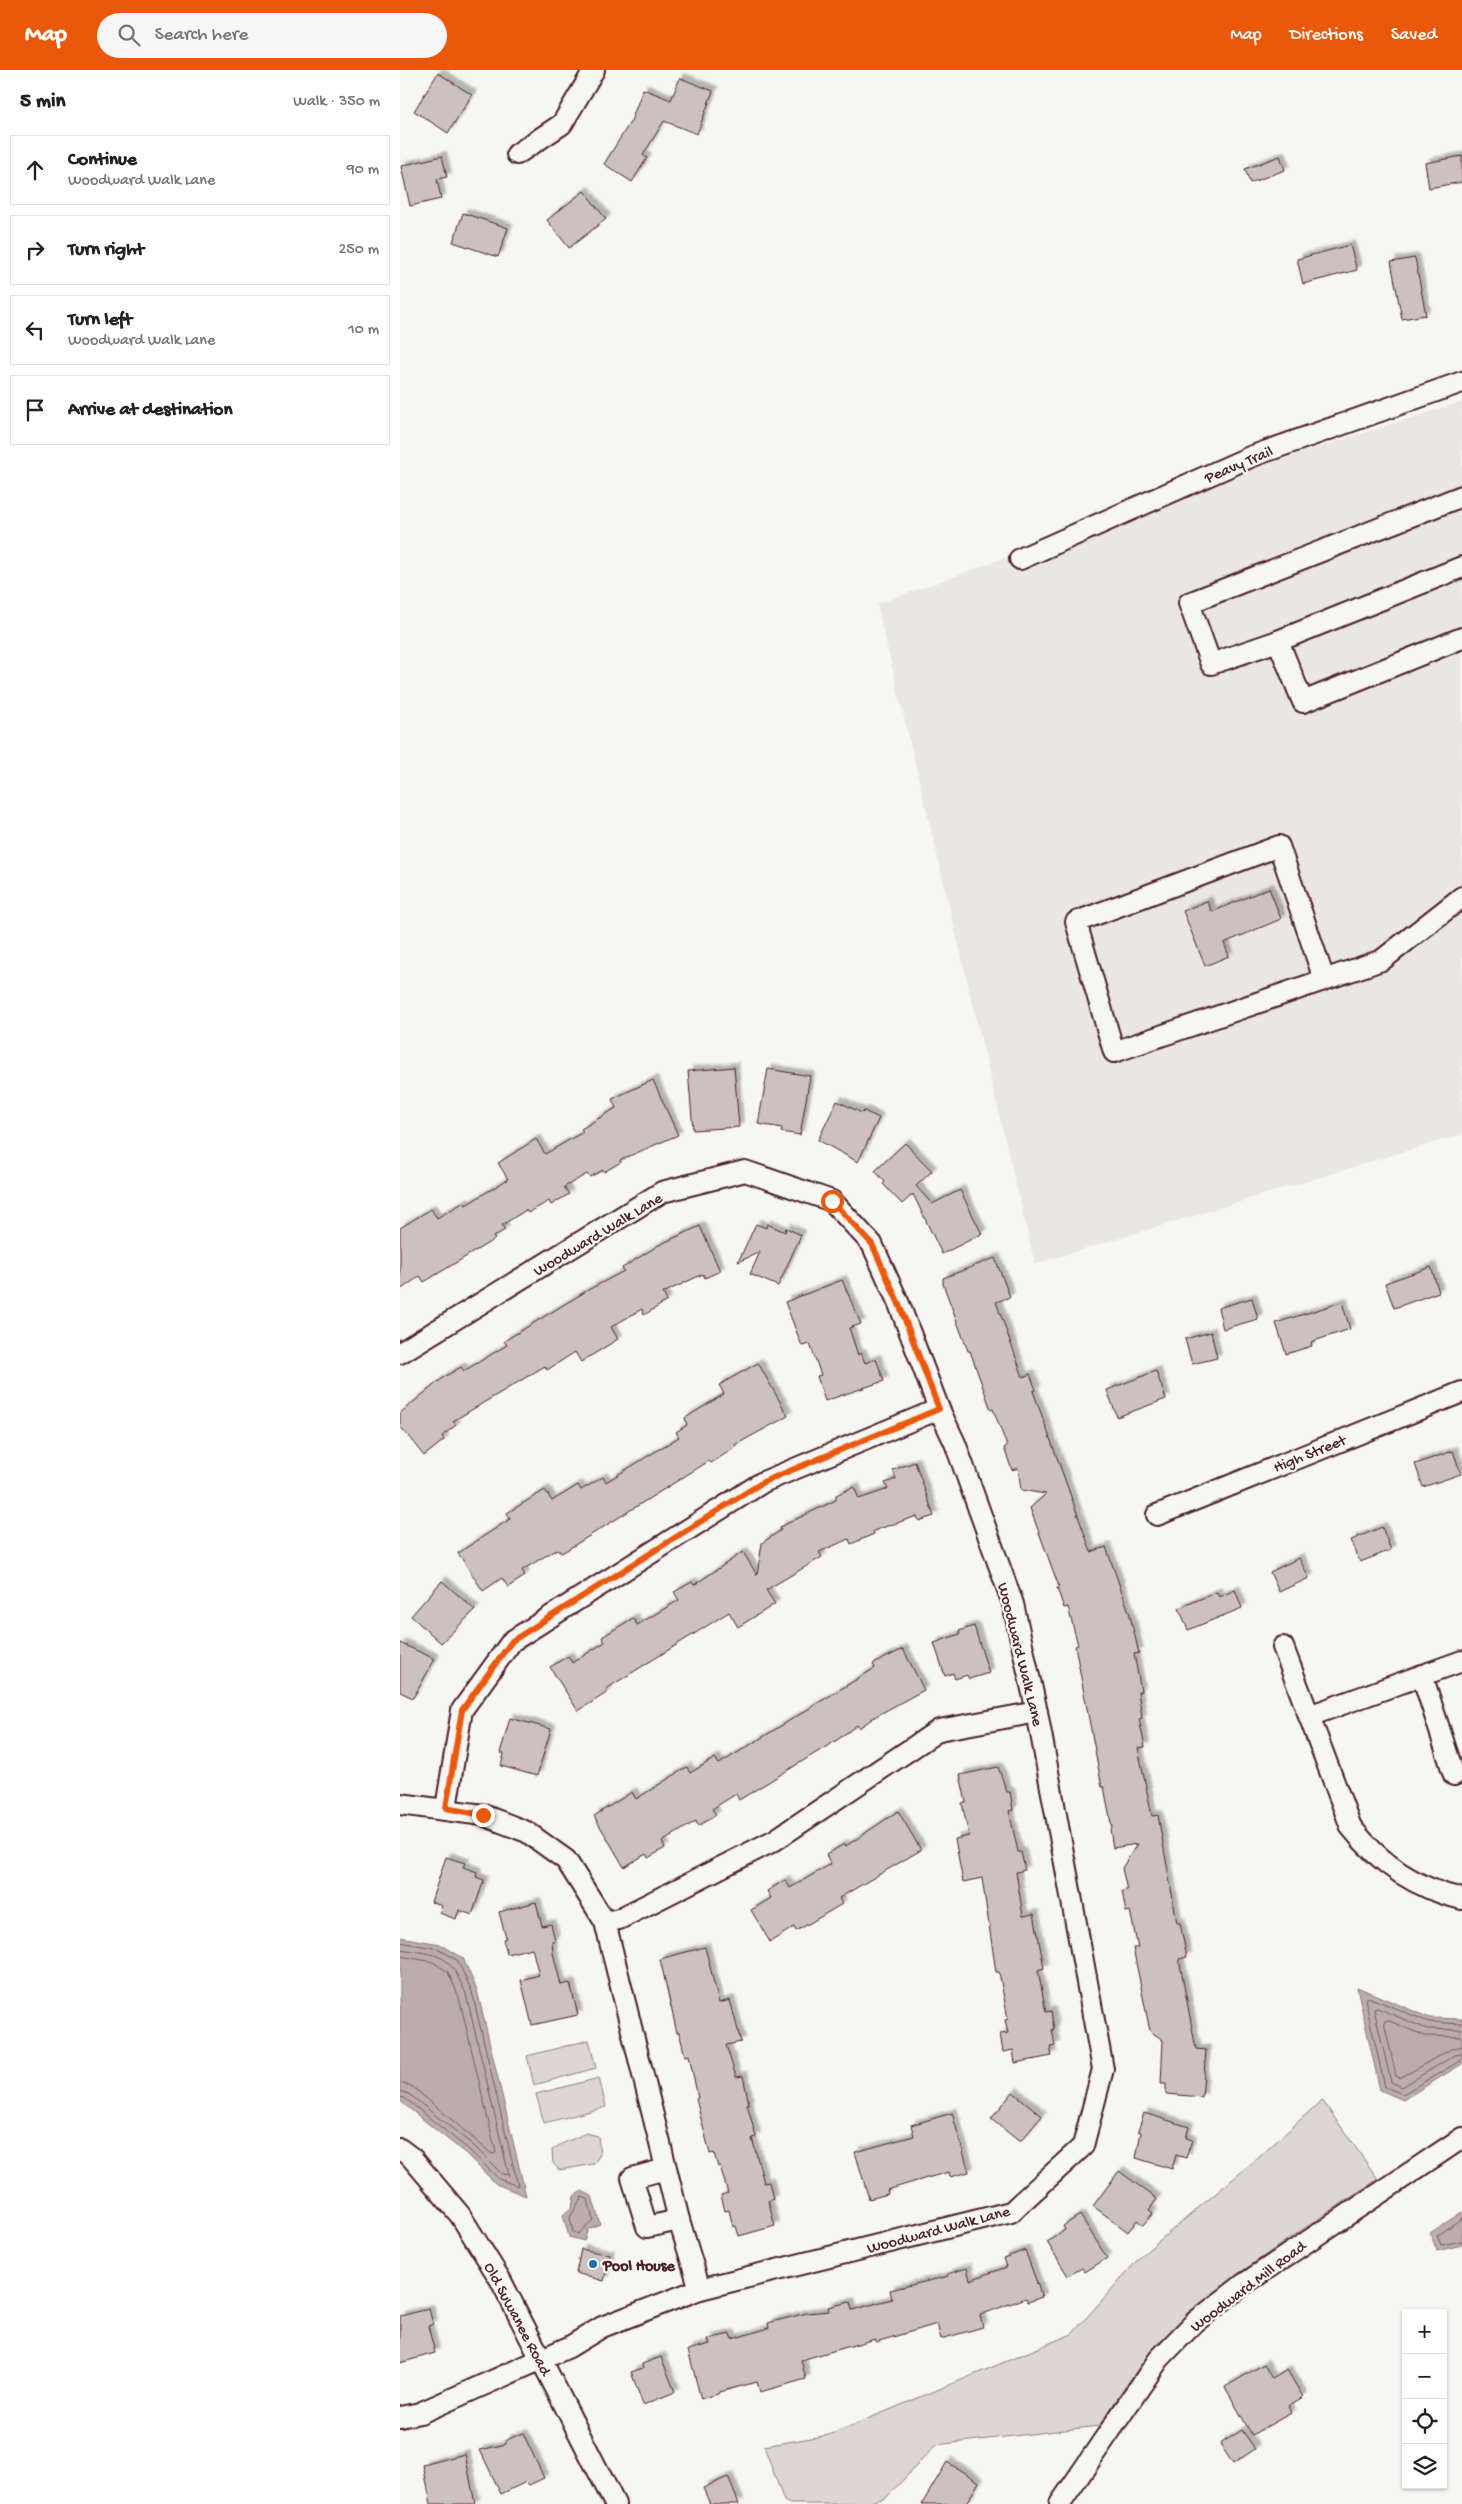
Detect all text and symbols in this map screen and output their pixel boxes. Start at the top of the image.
search box [97,13,447,58]
text: Map [25,21,67,50]
icon: search [115,21,143,49]
text: Search here [155,24,248,47]
text: Map [1230,25,1262,46]
text: Directions [1290,25,1363,46]
text: Saved [1391,25,1437,46]
text: 5 min [20,90,65,115]
text: Walk · 350 m [293,93,380,112]
text: Continue [68,149,137,172]
icon: ahead [21,156,49,184]
text: 90 m [347,161,379,180]
text: Woodward Walk Lane [68,172,215,191]
icon: right [21,236,49,264]
text: Turn right [68,239,144,262]
text: 250 m [339,241,379,260]
text: Turn left [68,309,132,332]
icon: left [21,316,49,344]
text: 10 m [348,321,379,340]
text: Woodward Walk Lane [68,332,215,351]
icon: arrive [21,396,49,424]
text: Arrive at destination [68,399,232,422]
street label: Peavy Trail [1201,443,1276,489]
street label: Woodward Walk Lane [531,1190,667,1282]
route start [821,1190,844,1213]
street label: High Street [1271,1432,1351,1478]
street label: Woodward Walk Lane [992,1581,1046,1729]
route end [472,1804,495,1827]
street label: Woodward Walk Lane [865,2203,1013,2260]
street label: Woodward Mill Road [1187,2237,1312,2338]
marker: Pool House [587,2258,599,2270]
place label: Pool House [602,2258,676,2277]
street label: Old Suwanee Road [478,2260,554,2381]
map controls [1402,2309,1447,2489]
button: + [1402,2309,1447,2354]
button: − [1402,2354,1447,2399]
button: locate [1402,2399,1447,2444]
button: layers [1402,2444,1447,2489]

